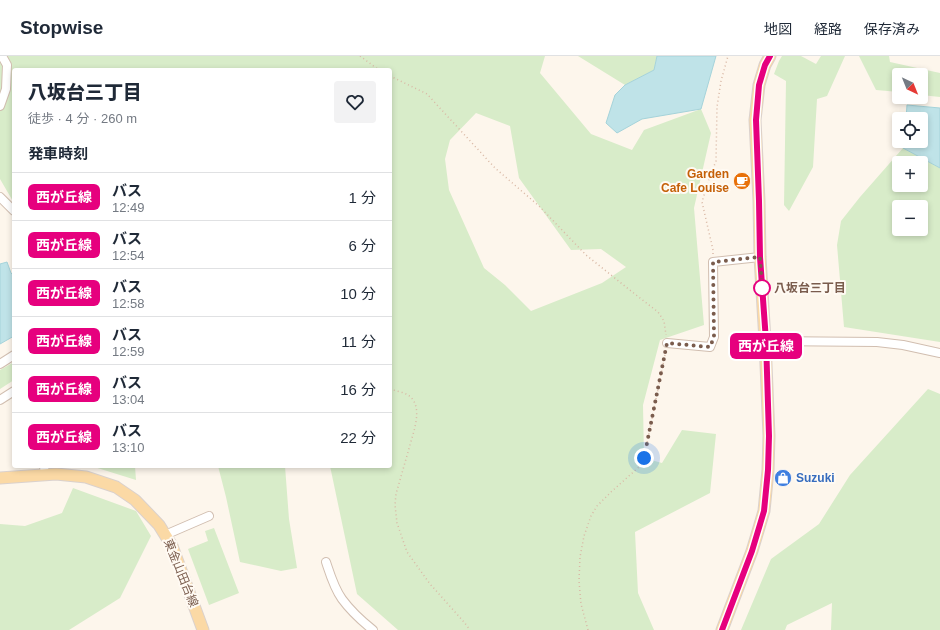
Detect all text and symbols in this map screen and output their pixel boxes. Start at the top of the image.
text: Stopwise [20,17,103,38]
text: 地図 [764,21,792,37]
text: 経路 [814,21,842,37]
text: 保存済み [864,21,920,37]
north arrow [892,68,928,104]
map controls [892,68,928,236]
button: heart [334,81,376,123]
text: 八坂台三丁目 [28,82,142,103]
text: 徒歩 · 4 分 · 260 m [28,111,137,126]
button: locate [892,112,928,148]
text: 発車時刻 [28,145,88,162]
button: + [892,156,928,192]
place label: Garden Cafe Louise [661,167,729,195]
cafe icon: Garden Cafe Louise [732,171,752,191]
text: バス [112,182,142,199]
text: 西が丘線 [36,189,92,205]
text: 1 分 [348,189,376,206]
text: 12:49 [112,200,145,215]
button: − [892,200,928,236]
text: バス [112,230,142,247]
text: 西が丘線 [36,237,92,253]
text: 6 分 [348,237,376,254]
text: 12:54 [112,248,145,263]
text: バス [112,278,142,295]
marker: 八坂台三丁目 [753,279,771,297]
place label: 八坂台三丁目 [774,281,846,295]
text: 西が丘線 [36,285,92,301]
text: 10 分 [340,285,376,302]
text: 12:58 [112,296,145,311]
text: バス [112,326,142,343]
text: 西が丘線 [36,333,92,349]
text: 11 分 [341,333,376,350]
line badge: 西が丘線 [738,333,794,359]
text: 西が丘線 [738,338,794,354]
text: 12:59 [112,344,145,359]
text: バス [112,374,142,391]
text: 西が丘線 [36,381,92,397]
text: 16 分 [340,381,376,398]
text: 13:04 [112,392,145,407]
text: バス [112,422,142,439]
text: 西が丘線 [36,429,92,445]
text: 22 分 [340,429,376,446]
text: 13:10 [112,440,145,455]
your location [634,448,654,468]
shop icon: Suzuki [773,468,793,488]
place label: Suzuki [796,471,835,485]
street label: 東金山田台線 [161,537,201,609]

